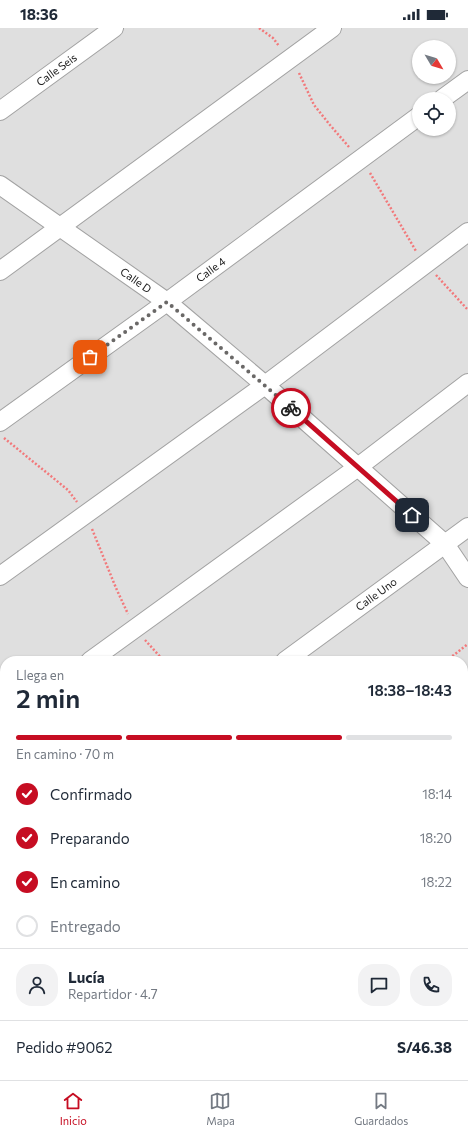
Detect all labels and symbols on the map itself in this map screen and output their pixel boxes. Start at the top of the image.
north arrow [412,40,456,84]
street label: Calle Seis [33,50,79,88]
street label: Calle 4 [193,254,228,284]
street label: Calle D [118,264,154,295]
pin [73,340,107,374]
courier [271,388,311,428]
pin [395,498,429,532]
street label: Calle Uno [353,574,399,613]

